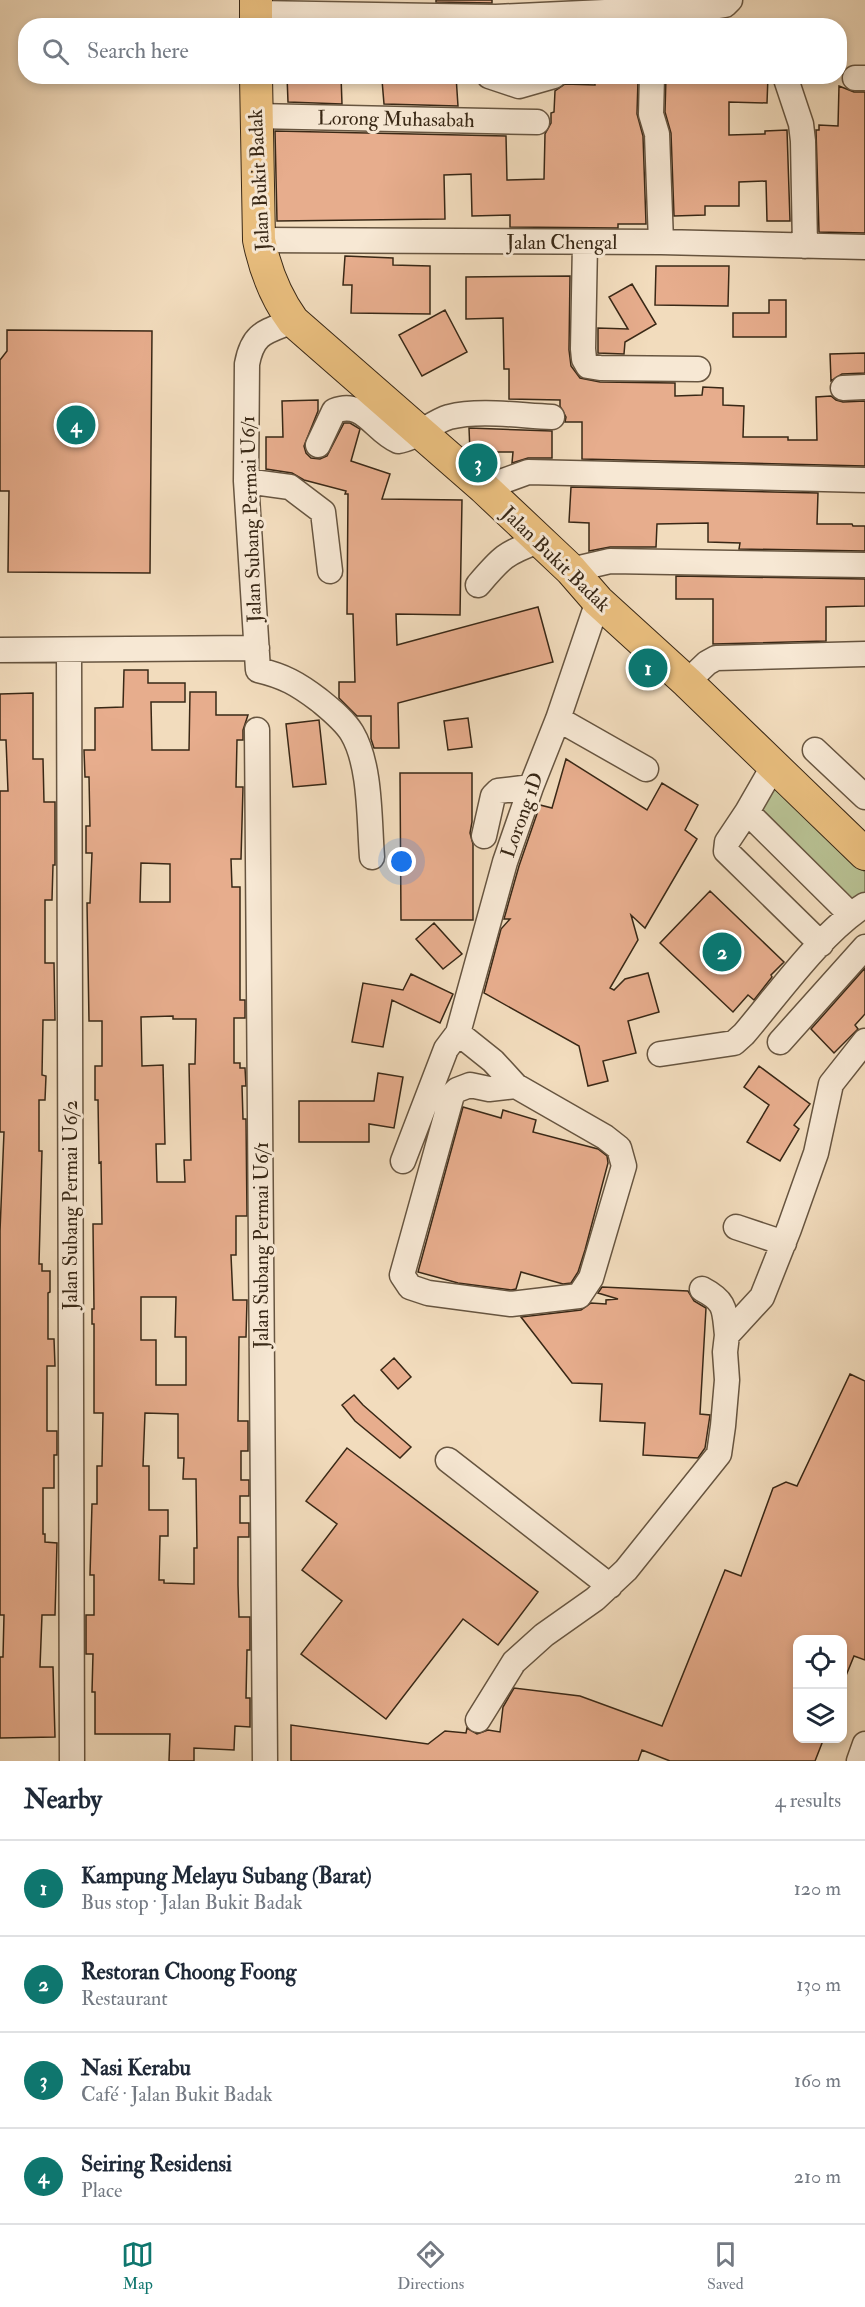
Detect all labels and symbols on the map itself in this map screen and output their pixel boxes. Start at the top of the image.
street label: Lorong Muhasabah [317,105,475,133]
street label: Jalan Bukit Badak [243,108,275,252]
street label: Jalan Chengal [506,230,617,255]
pin: 4 [56,402,96,448]
street label: Jalan Subang Permai U6/1 [235,415,267,624]
pin: 3 [458,440,498,486]
street label: Jalan Bukit Badak [496,500,616,617]
pin: 1 [628,646,668,690]
street label: Lorong 1D [495,769,549,861]
your location [387,847,416,876]
pin: 2 [702,930,742,974]
street label: Jalan Subang Permai U6/2 [58,1100,83,1311]
street label: Jalan Subang Permai U6/1 [249,1142,274,1349]

